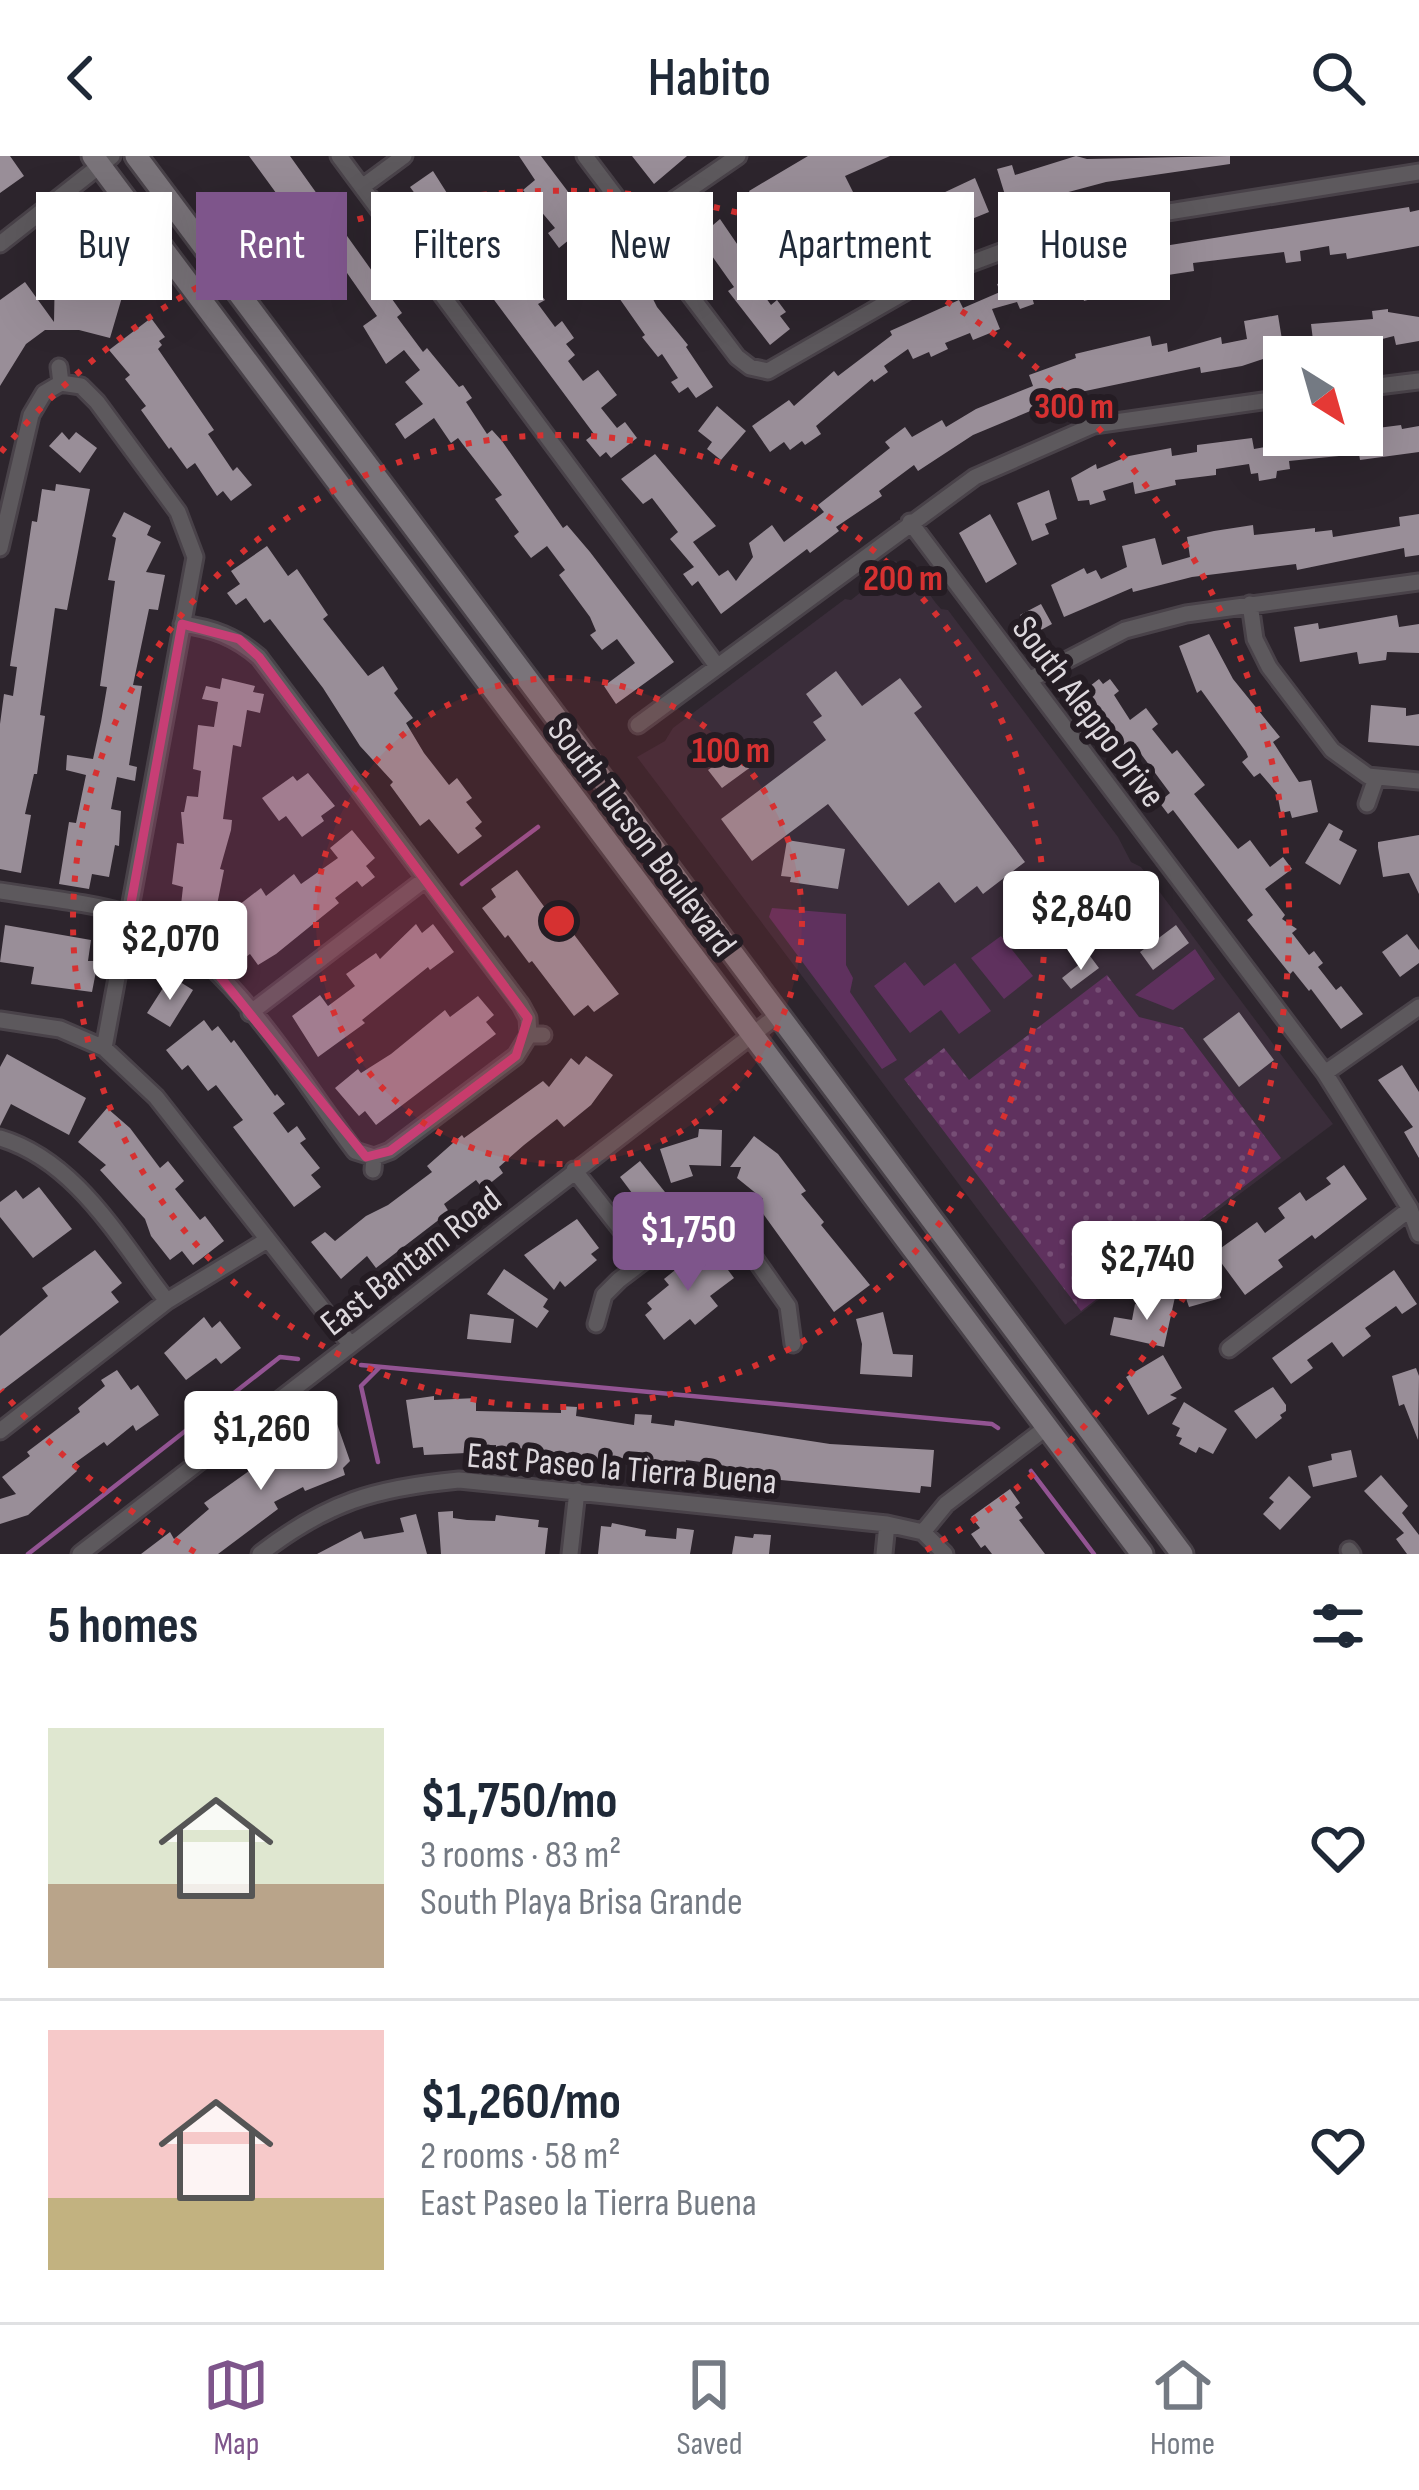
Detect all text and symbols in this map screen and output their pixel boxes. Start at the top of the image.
icon: back [48,45,114,111]
icon: search [1305,45,1371,111]
text: Habito [648,46,771,111]
chip: Buy [36,192,172,300]
chip: Rent [196,192,347,300]
chip: Filters [371,192,543,300]
chip: New [567,192,713,300]
chip: Apartment [737,192,974,300]
chip: House [998,192,1170,300]
north arrow [1263,336,1383,456]
map controls [1263,336,1383,456]
text: 300 m [1034,386,1114,429]
text: 200 m [863,558,943,601]
street label: South Aleppo Drive [1002,609,1174,816]
street label: South Tucson Boulevard [537,710,745,965]
text: 100 m [692,730,770,773]
pin: $2,840 [983,871,1179,973]
text: $2,840 [1030,886,1132,933]
centre of rings [538,900,580,942]
pin: $2,070 [72,901,268,1003]
text: $2,070 [120,916,220,963]
street label: East Bantam Road [313,1178,510,1346]
pin: $1,750 [590,1192,786,1294]
text: $1,750 [640,1207,736,1254]
pin: $2,740 [1049,1221,1245,1323]
text: $2,740 [1099,1236,1195,1283]
pin: $1,260 [163,1391,359,1493]
text: $1,260 [211,1406,311,1453]
street label: East Paseo la Tierra Buena [465,1435,779,1504]
icon: filters [1305,1593,1371,1659]
text: 5 homes [48,1596,198,1657]
text: $1,750/mo [420,1771,618,1832]
icon: home [144,1776,288,1920]
icon: heart [1305,1815,1371,1881]
text: 3 rooms · 83 m² [420,1832,621,1879]
text: South Playa Brisa Grande [420,1879,743,1926]
text: $1,260/mo [420,2072,621,2133]
icon: home [144,2078,288,2222]
icon: heart [1305,2117,1371,2183]
text: 2 rooms · 58 m² [420,2133,621,2180]
text: East Paseo la Tierra Buena [420,2180,757,2227]
tab: Map [203,2352,269,2464]
tab: Saved [676,2352,743,2464]
tab: Home [1150,2352,1216,2464]

